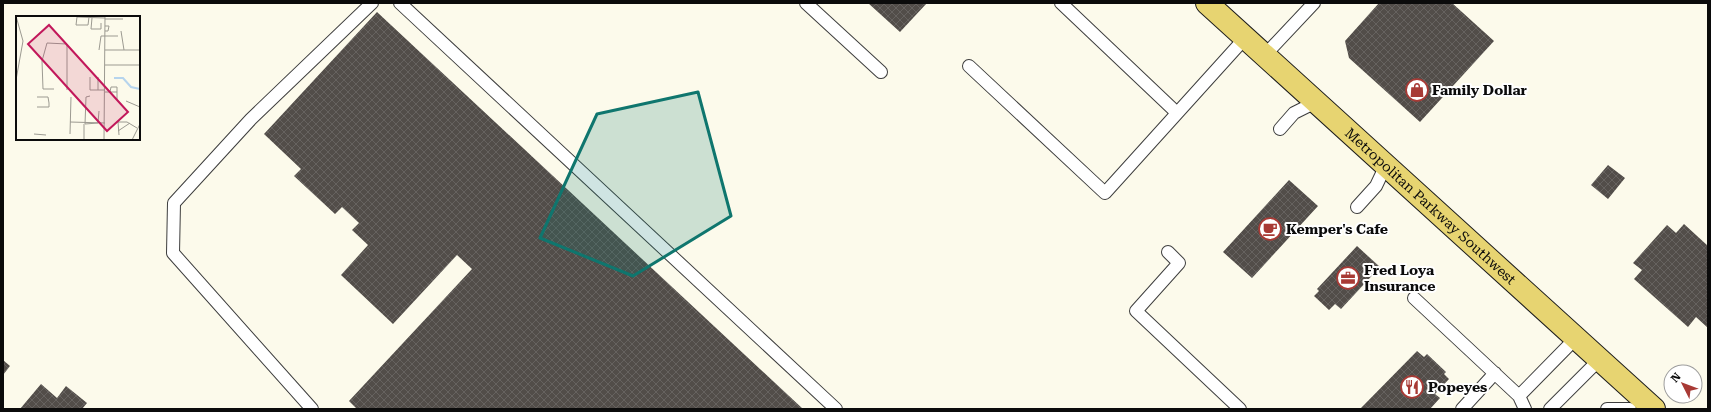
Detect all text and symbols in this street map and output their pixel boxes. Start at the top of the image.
inset map [16,16,140,140]
shop icon: Family Dollar [1404,77,1430,103]
place label: Family Dollar [1432,82,1528,98]
street label: Metropolitan Parkway Southwest [1342,125,1519,288]
cafe icon: Kemper's Cafe [1257,216,1283,242]
place label: Kemper's Cafe [1286,221,1388,237]
place label: Fred Loya Insurance [1364,262,1435,294]
office icon: Fred Loya Insurance [1335,265,1361,291]
north arrow [1663,364,1703,404]
text: N [1668,370,1684,385]
restaurant icon: Popeyes [1399,374,1425,400]
place label: Popeyes [1428,379,1487,395]

